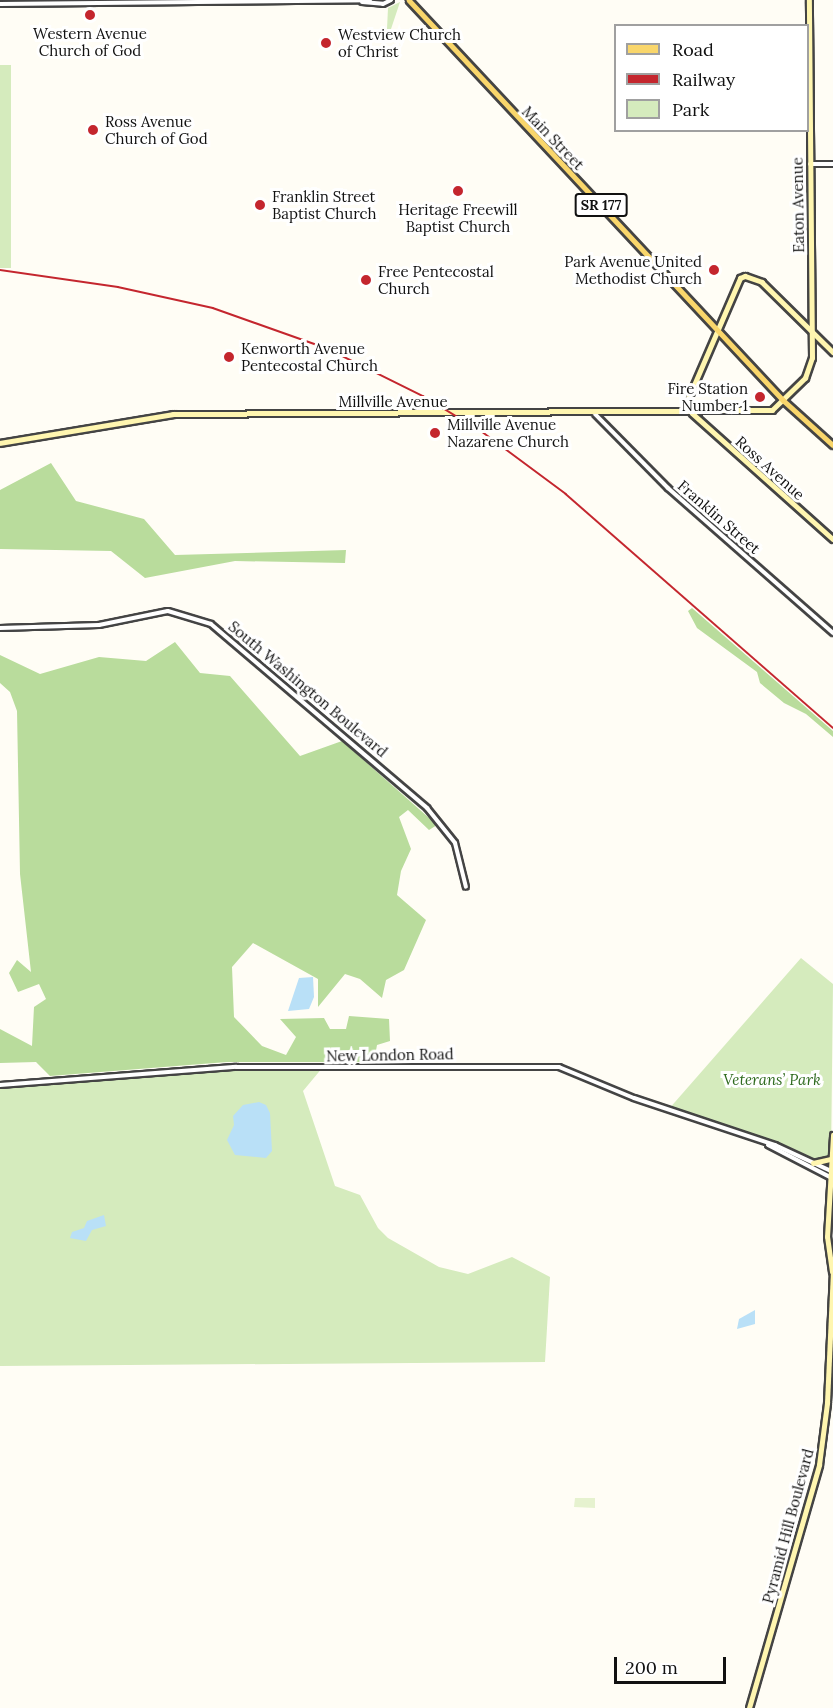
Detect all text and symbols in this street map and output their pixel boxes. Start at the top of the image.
marker: Western Avenue Church of God [83,8,97,22]
place label: Western Avenue Church of God [33,24,147,59]
legend [614,24,809,132]
place label: Westview Church of Christ [338,25,461,60]
marker: Westview Church of Christ [319,36,333,50]
text: Road [672,38,714,61]
text: Railway [672,68,735,91]
text: Park [672,98,709,121]
street label: Main Street [518,103,588,173]
place label: Ross Avenue Church of God [105,112,208,147]
marker: Ross Avenue Church of God [86,123,100,137]
street label: Eaton Avenue [788,157,808,253]
marker: Heritage Freewill Baptist Church [451,184,465,198]
place label: Franklin Street Baptist Church [272,187,377,222]
road number: SR 177 [574,194,628,216]
marker: Franklin Street Baptist Church [253,198,267,212]
place label: Heritage Freewill Baptist Church [398,200,518,235]
place label: Park Avenue United Methodist Church [564,252,702,287]
place label: Free Pentecostal Church [378,262,494,297]
marker: Park Avenue United Methodist Church [707,263,721,277]
marker: Free Pentecostal Church [359,273,373,287]
place label: Kenworth Avenue Pentecostal Church [241,339,378,374]
marker: Kenworth Avenue Pentecostal Church [222,350,236,364]
place label: Fire Station Number 1 [667,379,748,414]
marker: Fire Station Number 1 [753,390,767,404]
street label: Millville Avenue [338,393,448,411]
place label: Millville Avenue Nazarene Church [447,415,569,450]
marker: Millville Avenue Nazarene Church [428,426,442,440]
street label: Ross Avenue [732,432,808,504]
street label: Franklin Street [674,476,764,558]
street label: South Washington Boulevard [225,617,391,761]
street label: New London Road [326,1045,454,1065]
park label: Veterans’ Park [723,1071,821,1089]
street label: Pyramid Hill Boulevard [759,1447,817,1605]
scale bar [617,1645,730,1683]
text: 200 m [625,1656,678,1679]

